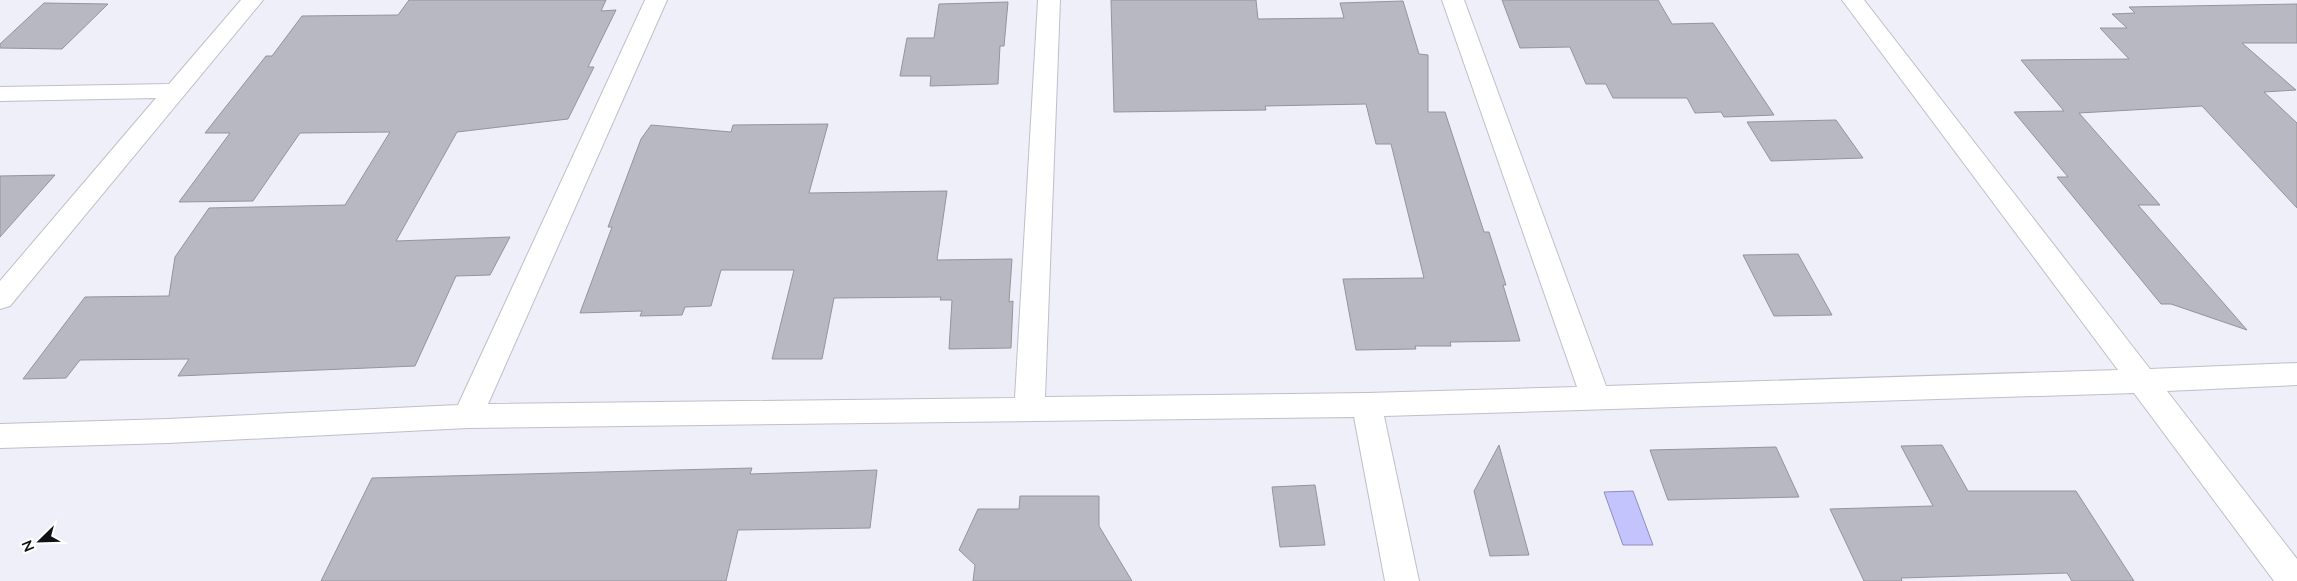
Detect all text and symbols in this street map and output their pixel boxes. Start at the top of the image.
north arrow [15,516,65,566]
text: N [18,538,38,555]

